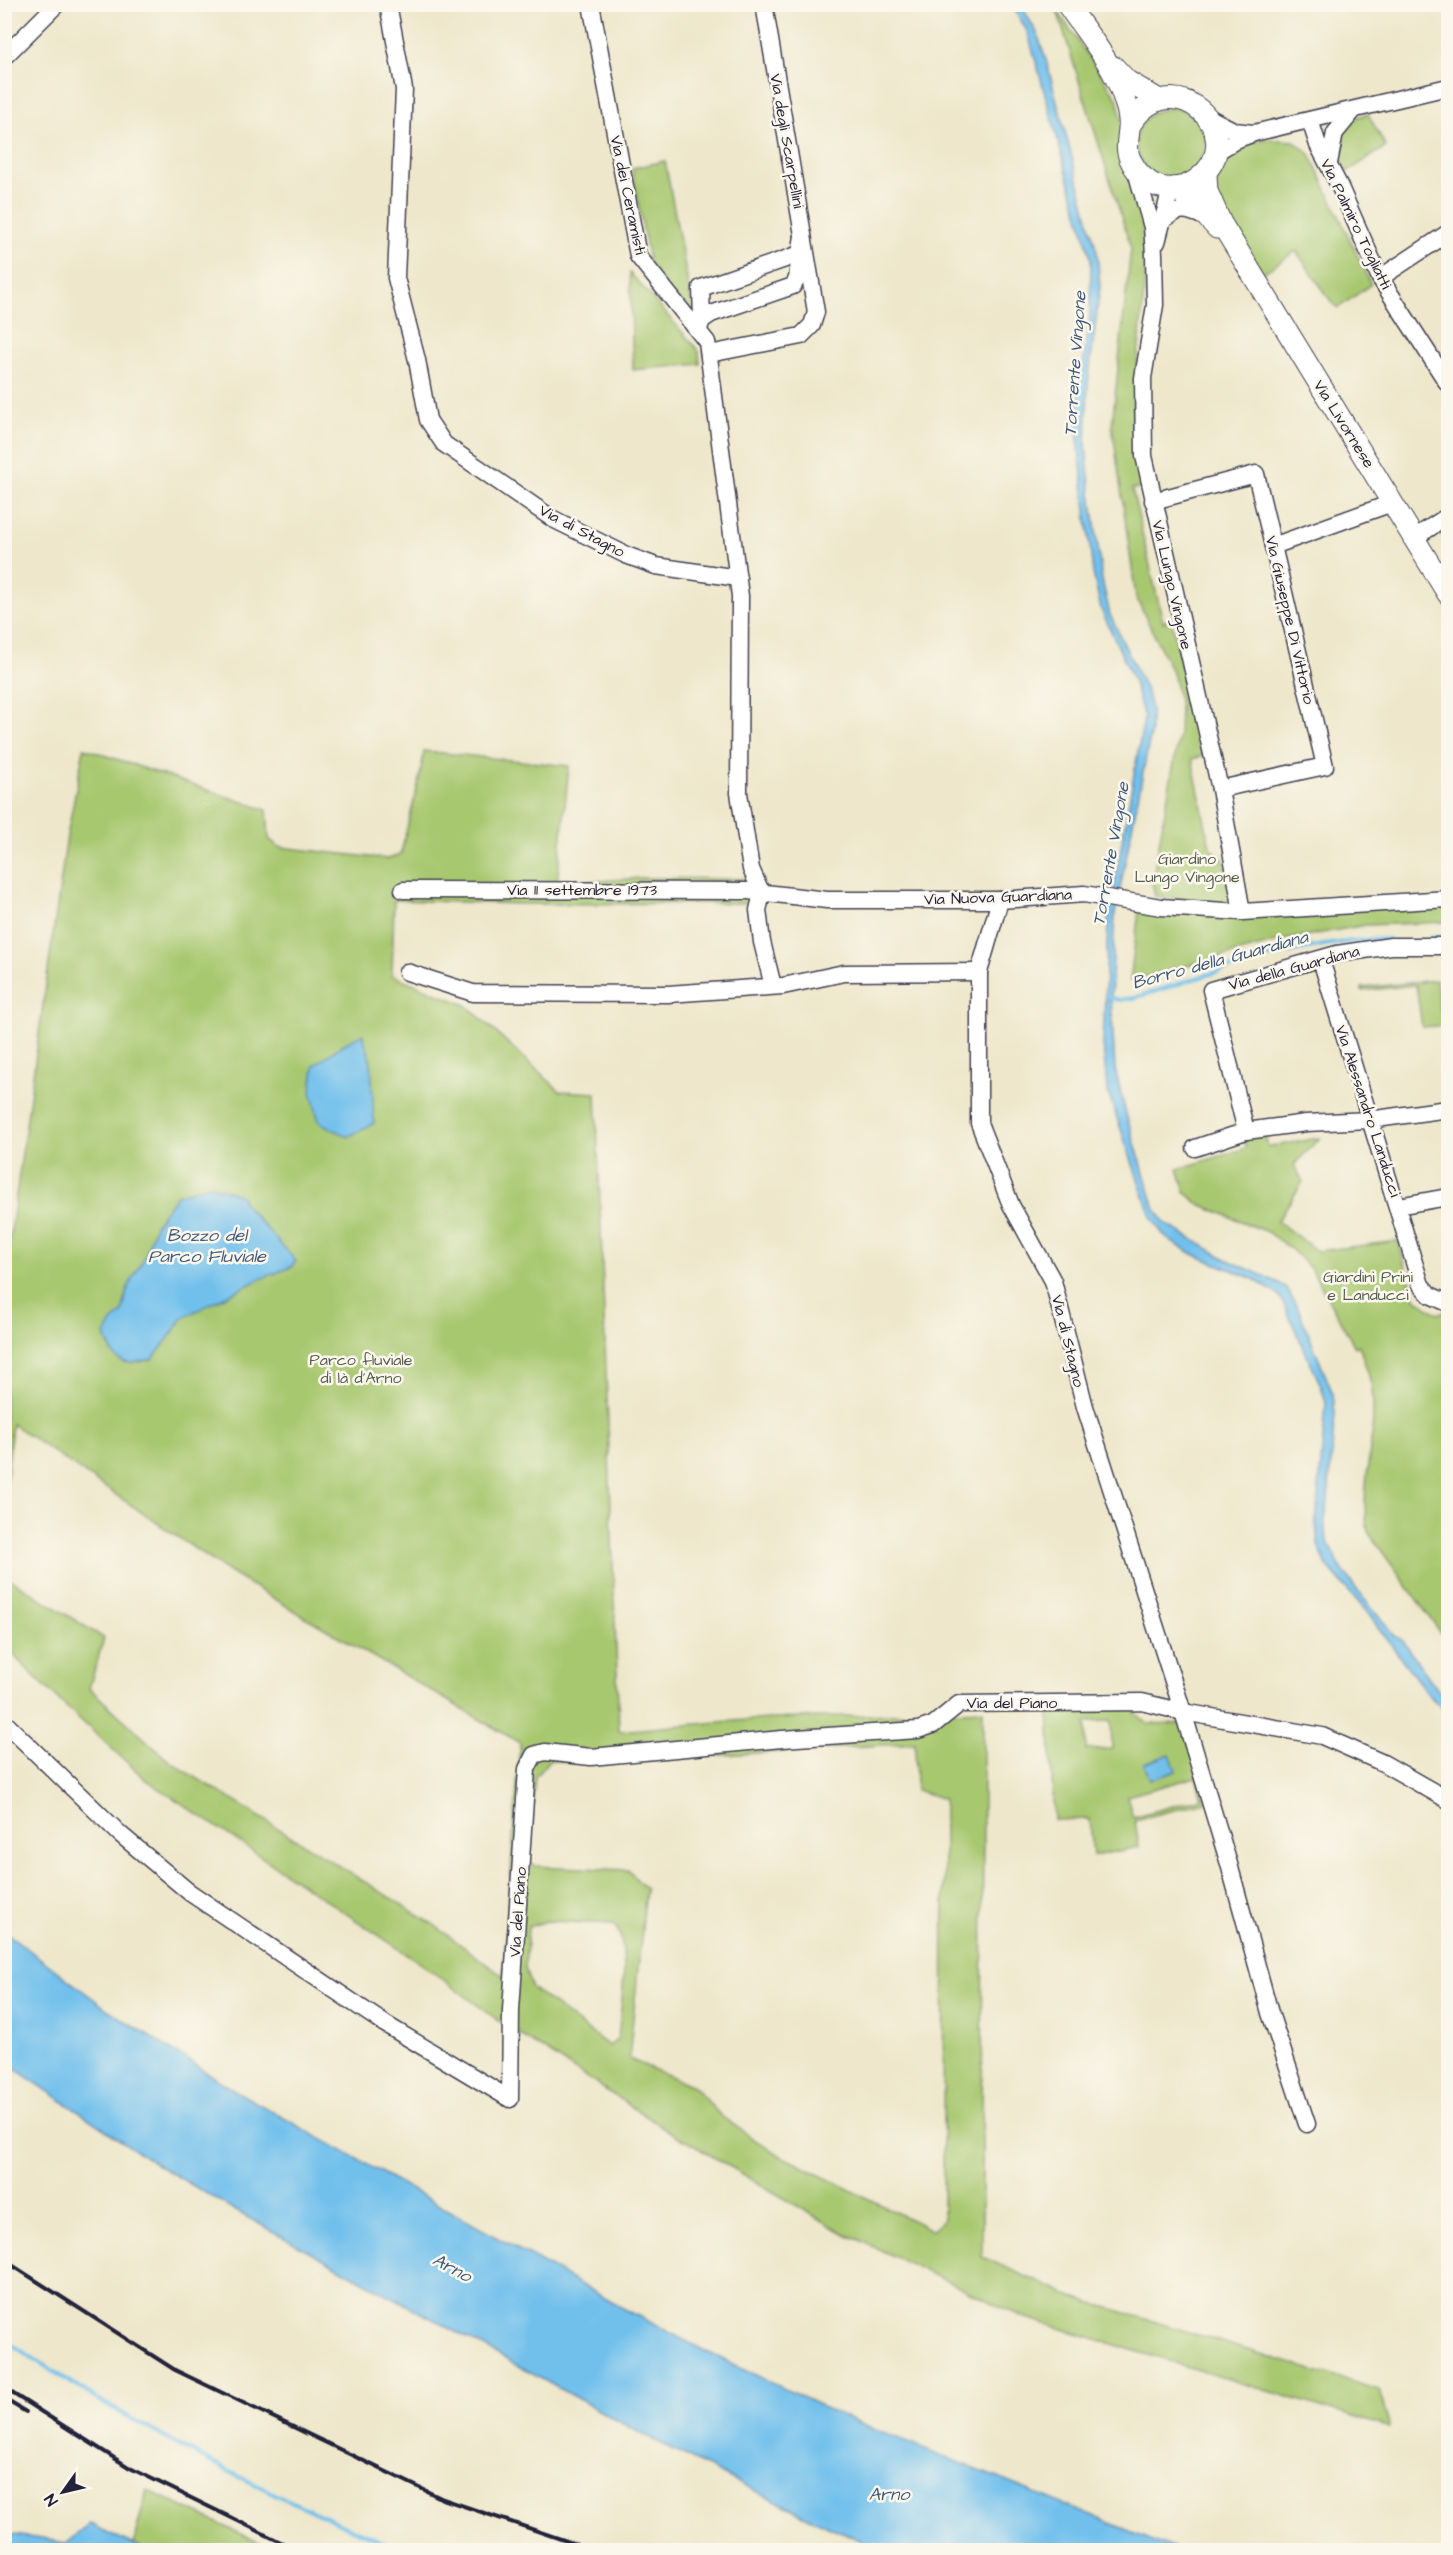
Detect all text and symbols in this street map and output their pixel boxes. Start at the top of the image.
street label: Via degli Scarpellini [763,72,810,211]
street label: Via dei Ceramisti [605,133,652,257]
street label: Via Palmiro Togliatti [1314,155,1397,294]
water label: Torrente Vingone [1057,289,1094,437]
street label: Via Livornese [1308,376,1380,473]
street label: Via di Stagno [535,499,629,564]
street label: Via Lungo Vingone [1145,518,1198,652]
street label: Via Giuseppe Di Vittorio [1260,534,1320,706]
water label: Torrente Vingone [1086,779,1137,928]
park label: Giardino Lungo Vingone [1134,848,1240,889]
street label: Via 11 settembre 1973 [507,879,657,901]
street label: Via Nuova Guardiana [924,883,1072,911]
water label: Borro della Guardiana [1129,924,1311,996]
street label: Via della Guardiana [1226,940,1362,996]
street label: Via Alessandro Landucci [1330,1022,1406,1200]
water label: Bozzo del Parco Fluviale [148,1223,267,1269]
park label: Giardini Prini e Landucci [1323,1266,1413,1306]
street label: Via di Stagno [1045,1293,1090,1390]
park label: Parco fluviale di là d'Arno [310,1349,413,1389]
street label: Via del Piano [967,1692,1057,1714]
street label: Via del Piano [504,1866,532,1958]
water label: Arno [428,2247,477,2289]
north arrow [33,2462,93,2522]
water label: Arno [869,2482,911,2507]
text: N [39,2490,63,2510]

